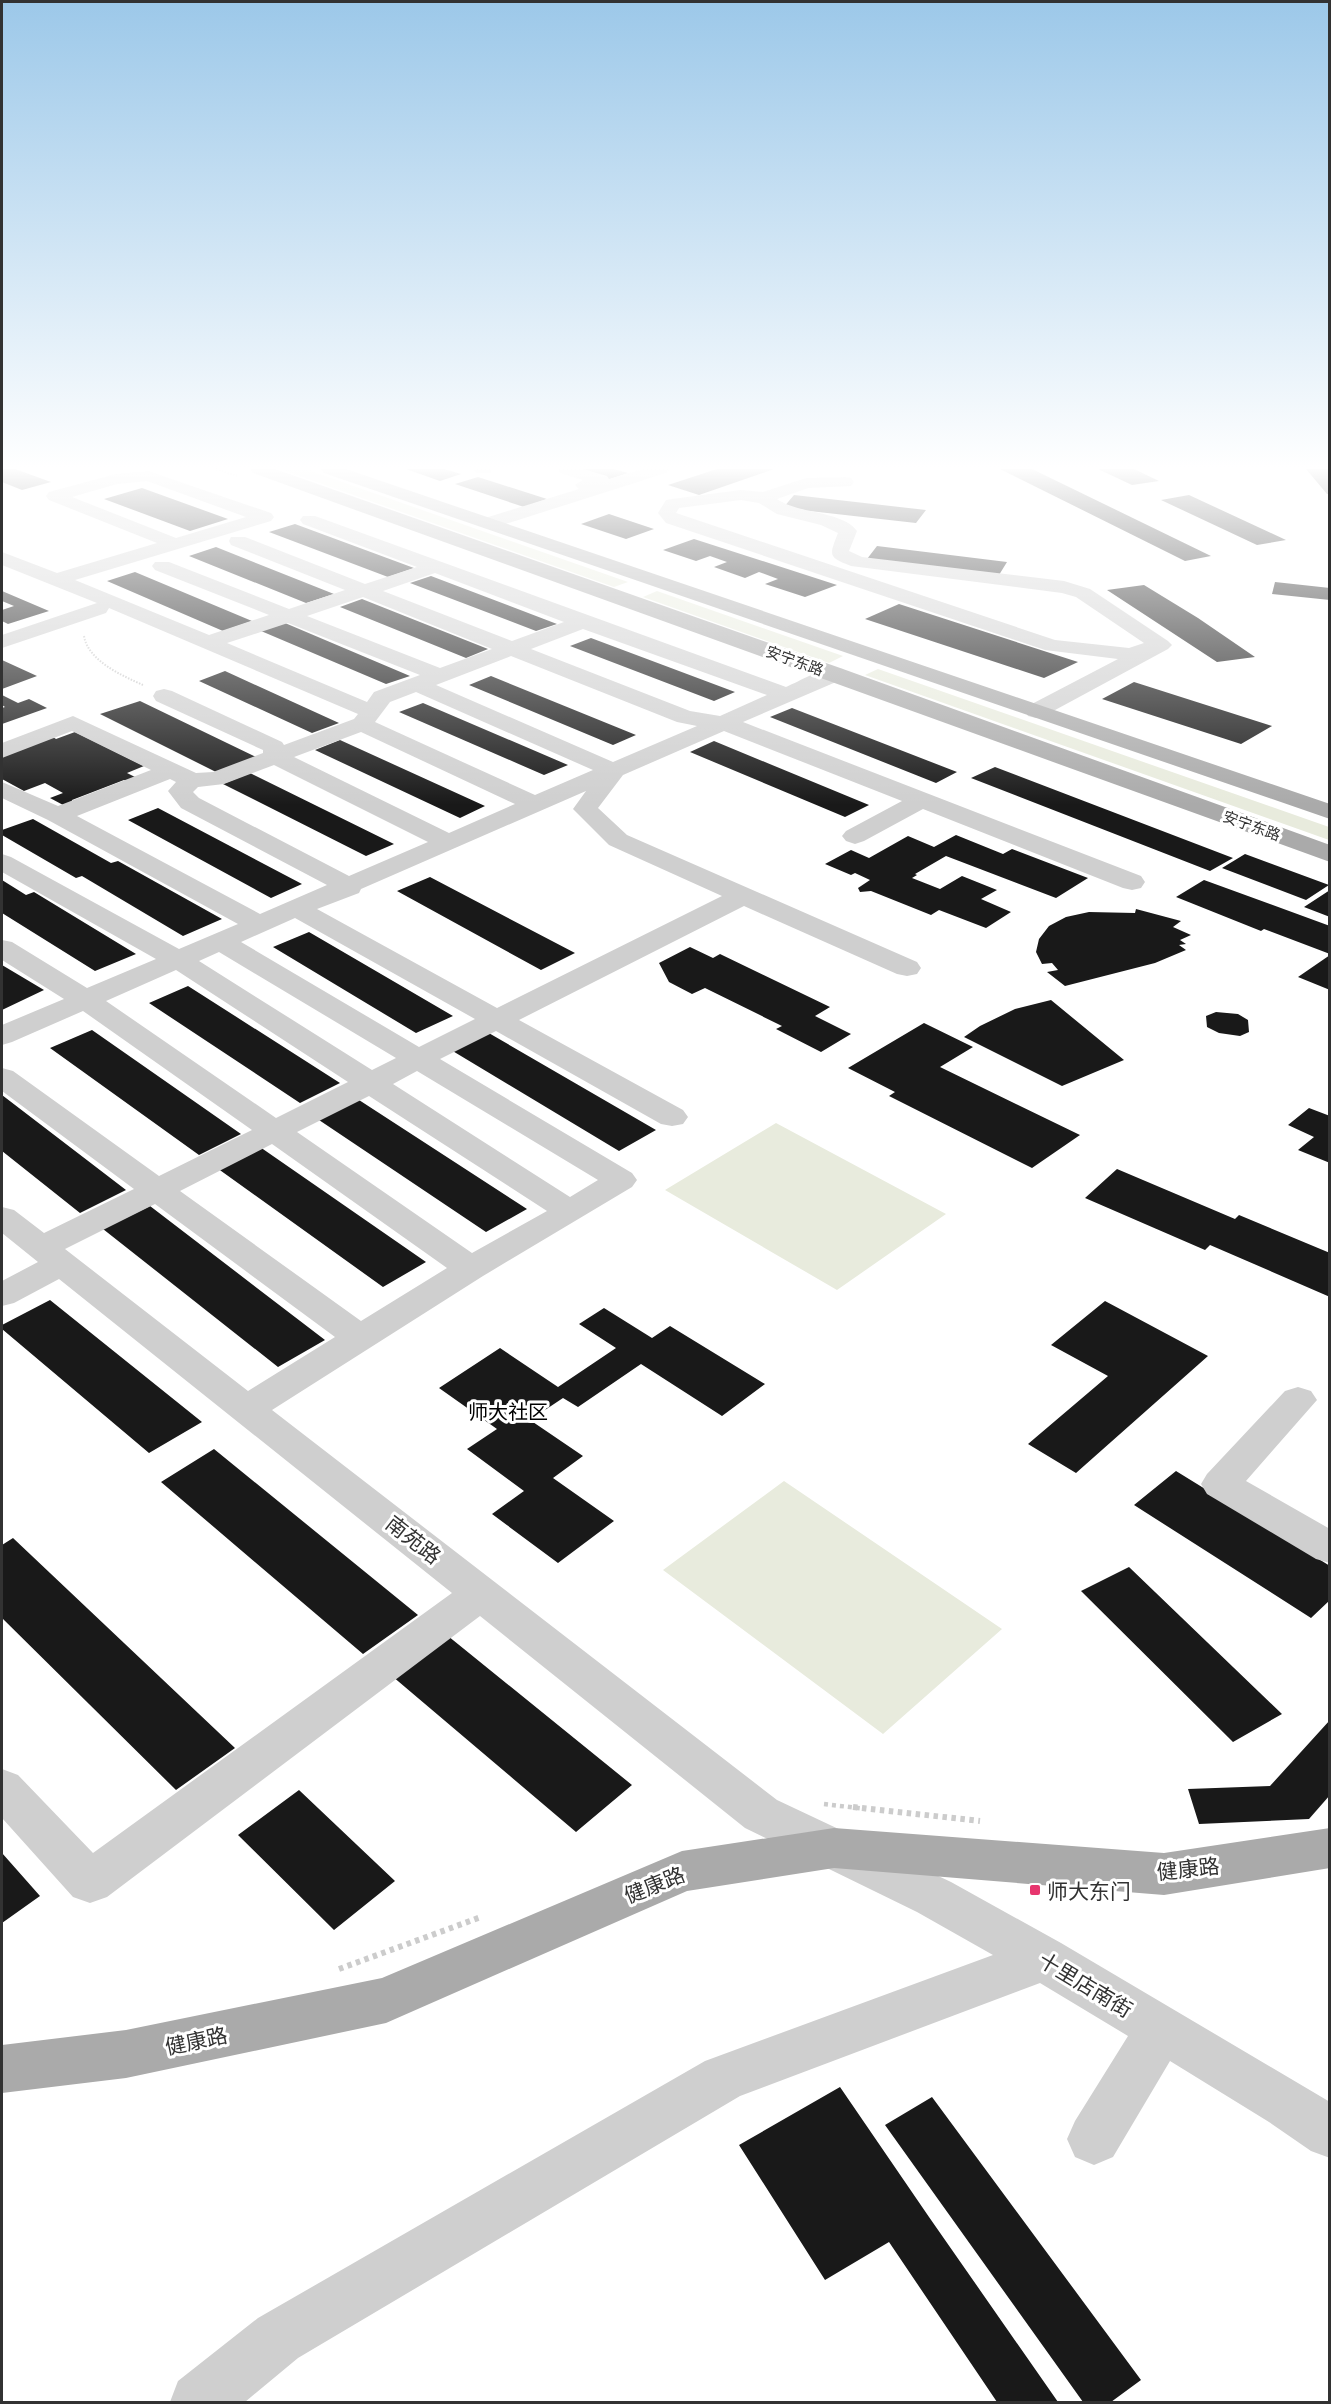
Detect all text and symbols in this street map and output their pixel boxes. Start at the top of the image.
street label: 安宁东路 [764,641,826,679]
street label: 安宁东路 [1221,806,1283,844]
district label: 师大社区 [468,1399,548,1423]
street label: 南苑路 [381,1510,447,1568]
street label: 健康路 [1155,1852,1221,1884]
street label: 健康路 [620,1861,688,1907]
place label: 师大东门 [1047,1878,1131,1903]
marker: 师大东门 [1028,1883,1042,1897]
street label: 十里店南街 [1035,1946,1137,2022]
street label: 健康路 [163,2021,229,2059]

